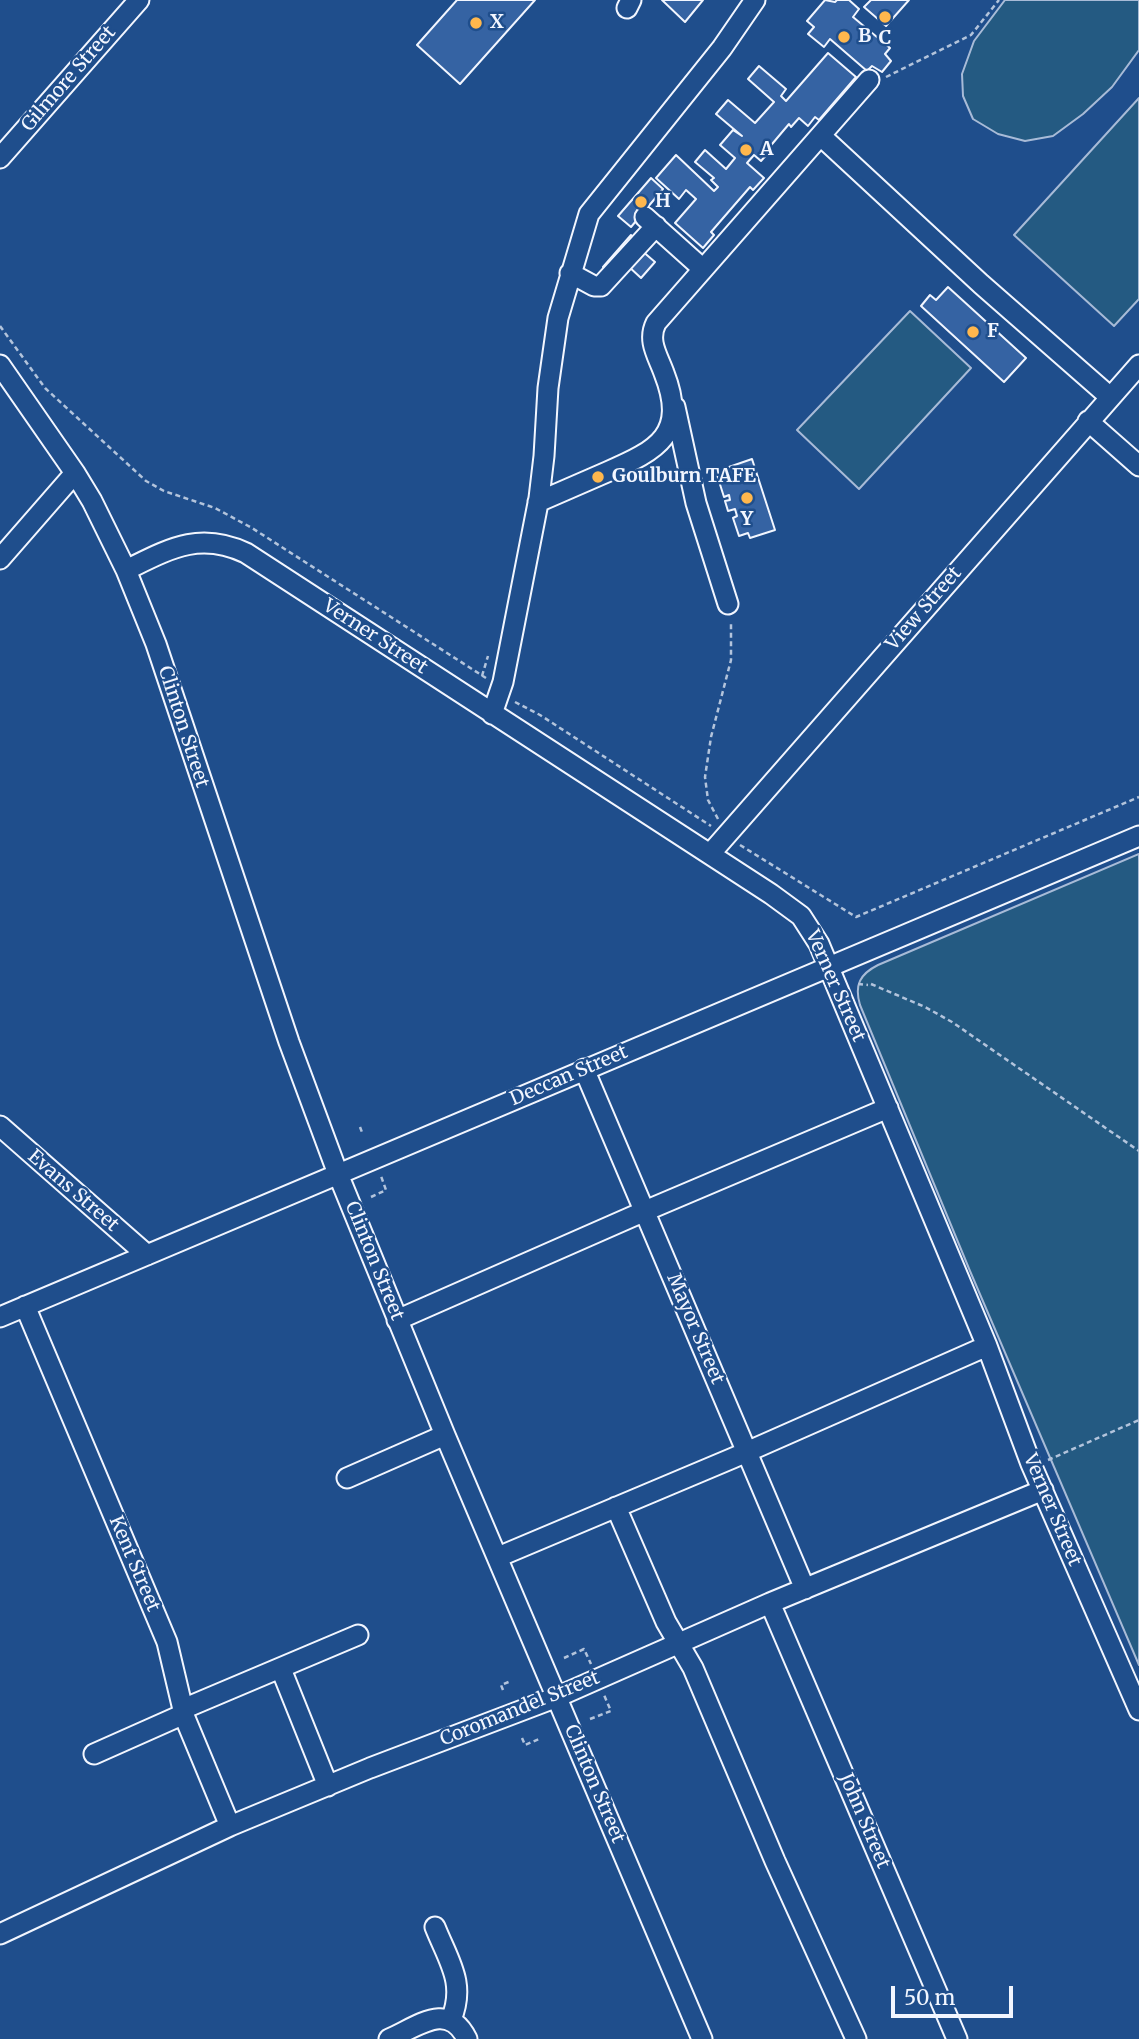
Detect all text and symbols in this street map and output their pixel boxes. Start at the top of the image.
marker: C [877,9,893,25]
place label: X [490,12,504,34]
marker: X [468,15,484,31]
street label: Gilmore Street [17,22,121,136]
place label: B [858,26,871,48]
place label: C [879,28,891,50]
marker: B [836,29,852,45]
place label: A [760,139,773,161]
marker: A [738,142,754,158]
place label: H [655,191,671,213]
marker: H [633,194,649,210]
place label: F [987,321,999,343]
marker: F [965,324,981,340]
place label: Goulburn TAFE [612,466,756,488]
marker: Goulburn TAFE [590,469,606,485]
marker: Y [739,490,755,506]
place label: Y [741,509,753,531]
street label: View Street [881,562,967,656]
street label: Verner Street [318,595,432,679]
street label: Clinton Street [153,663,213,791]
street label: Verner Street [800,927,870,1045]
street label: Deccan Street [507,1041,631,1111]
street label: Evans Street [23,1145,123,1237]
street label: Clinton Street [340,1198,408,1324]
street label: Mayor Street [661,1270,729,1388]
street label: Verner Street [1018,1450,1086,1570]
street label: Kent Street [104,1513,164,1615]
street label: Coromandel Street [437,1667,603,1751]
street label: Clinton Street [559,1721,629,1847]
street label: John Street [834,1770,894,1872]
scale bar [894,1972,1016,2016]
text: 50 m [904,1984,955,2011]

